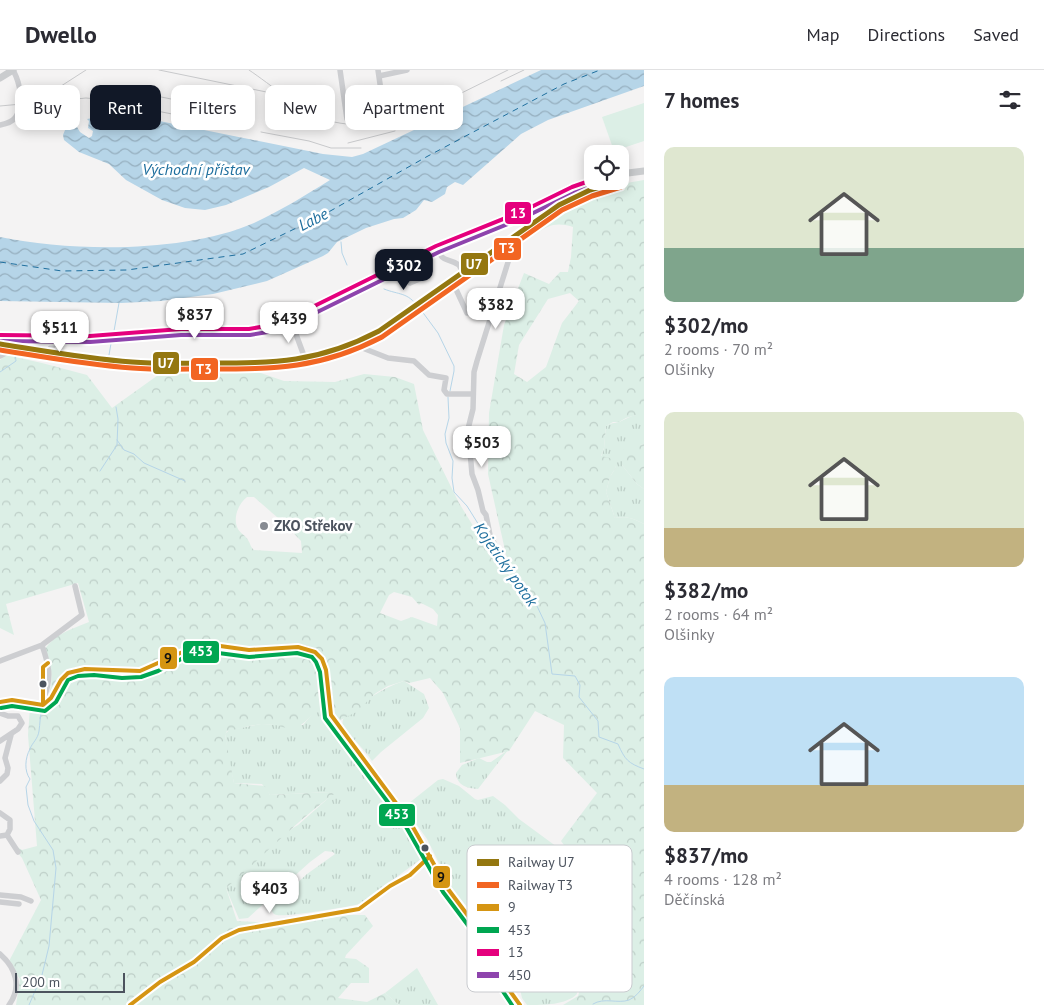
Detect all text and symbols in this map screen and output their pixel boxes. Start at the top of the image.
text: Dwello [25,19,97,50]
text: Map [807,23,839,46]
text: Directions [867,23,945,46]
text: Saved [973,23,1019,46]
chip: Buy [15,85,80,130]
chip: Rent [90,85,161,130]
chip: Filters [171,85,255,130]
chip: New [265,85,335,130]
chip: Apartment [345,85,463,130]
icon: filters [996,86,1024,114]
text: 7 homes [664,87,739,114]
map controls [584,145,629,190]
button: locate [584,145,629,190]
water label: Východní přístav [142,159,251,179]
icon: home [799,179,889,269]
line badge: 13 [504,201,532,225]
water label: Labe [295,203,332,235]
text: 13 [510,204,526,222]
line badge: T3 [493,237,522,261]
text: T3 [499,239,515,257]
pin: $302 [374,248,434,291]
line badge: U7 [460,252,489,276]
text: $302 [386,255,422,275]
text: U7 [466,255,482,273]
pin: $382 [466,288,526,330]
text: $382 [478,294,514,314]
pin: $837 [165,298,225,340]
pin: $439 [259,302,319,344]
text: $837 [177,304,213,324]
text: $439 [271,308,307,328]
pin: $511 [30,310,90,353]
text: $302/mo [664,312,748,339]
text: $511 [42,317,78,337]
text: 2 rooms · 70 m² [664,339,773,359]
line badge: U7 [152,351,180,375]
text: U7 [158,354,174,372]
line badge: T3 [190,357,219,381]
text: Olšinky [664,359,714,379]
text: T3 [196,360,212,378]
pin: $503 [452,426,512,468]
text: $503 [464,432,500,452]
icon: home [799,444,889,534]
place label: ZKO Střekov [274,516,353,535]
water label: Kojetický potok [470,518,543,611]
marker: ZKO Střekov [258,520,270,532]
text: $382/mo [664,577,748,604]
text: 2 rooms · 64 m² [664,604,773,624]
text: Olšinky [664,624,714,644]
line badge: 453 [182,640,220,664]
text: 453 [189,642,213,660]
line badge: 9 [159,646,178,670]
text: 9 [164,649,172,667]
unlabelled marker [38,679,48,689]
icon: home [799,709,889,799]
line badge: 453 [378,803,416,827]
text: 453 [385,805,409,823]
text: $837/mo [664,842,748,869]
unlabelled marker [420,843,430,853]
legend [467,845,632,992]
text: Railway U7 [508,853,575,871]
line badge: 9 [432,865,451,889]
text: 9 [437,868,445,886]
text: 4 rooms · 128 m² [664,869,782,889]
pin: $403 [240,872,300,914]
text: Railway T3 [508,876,573,894]
text: $403 [252,878,288,898]
text: Děčínská [664,889,725,909]
text: 9 [508,898,516,916]
text: 453 [508,921,531,939]
text: 13 [508,943,523,961]
text: 450 [508,966,531,984]
scale bar [15,970,125,993]
text: 200 m [22,973,60,991]

